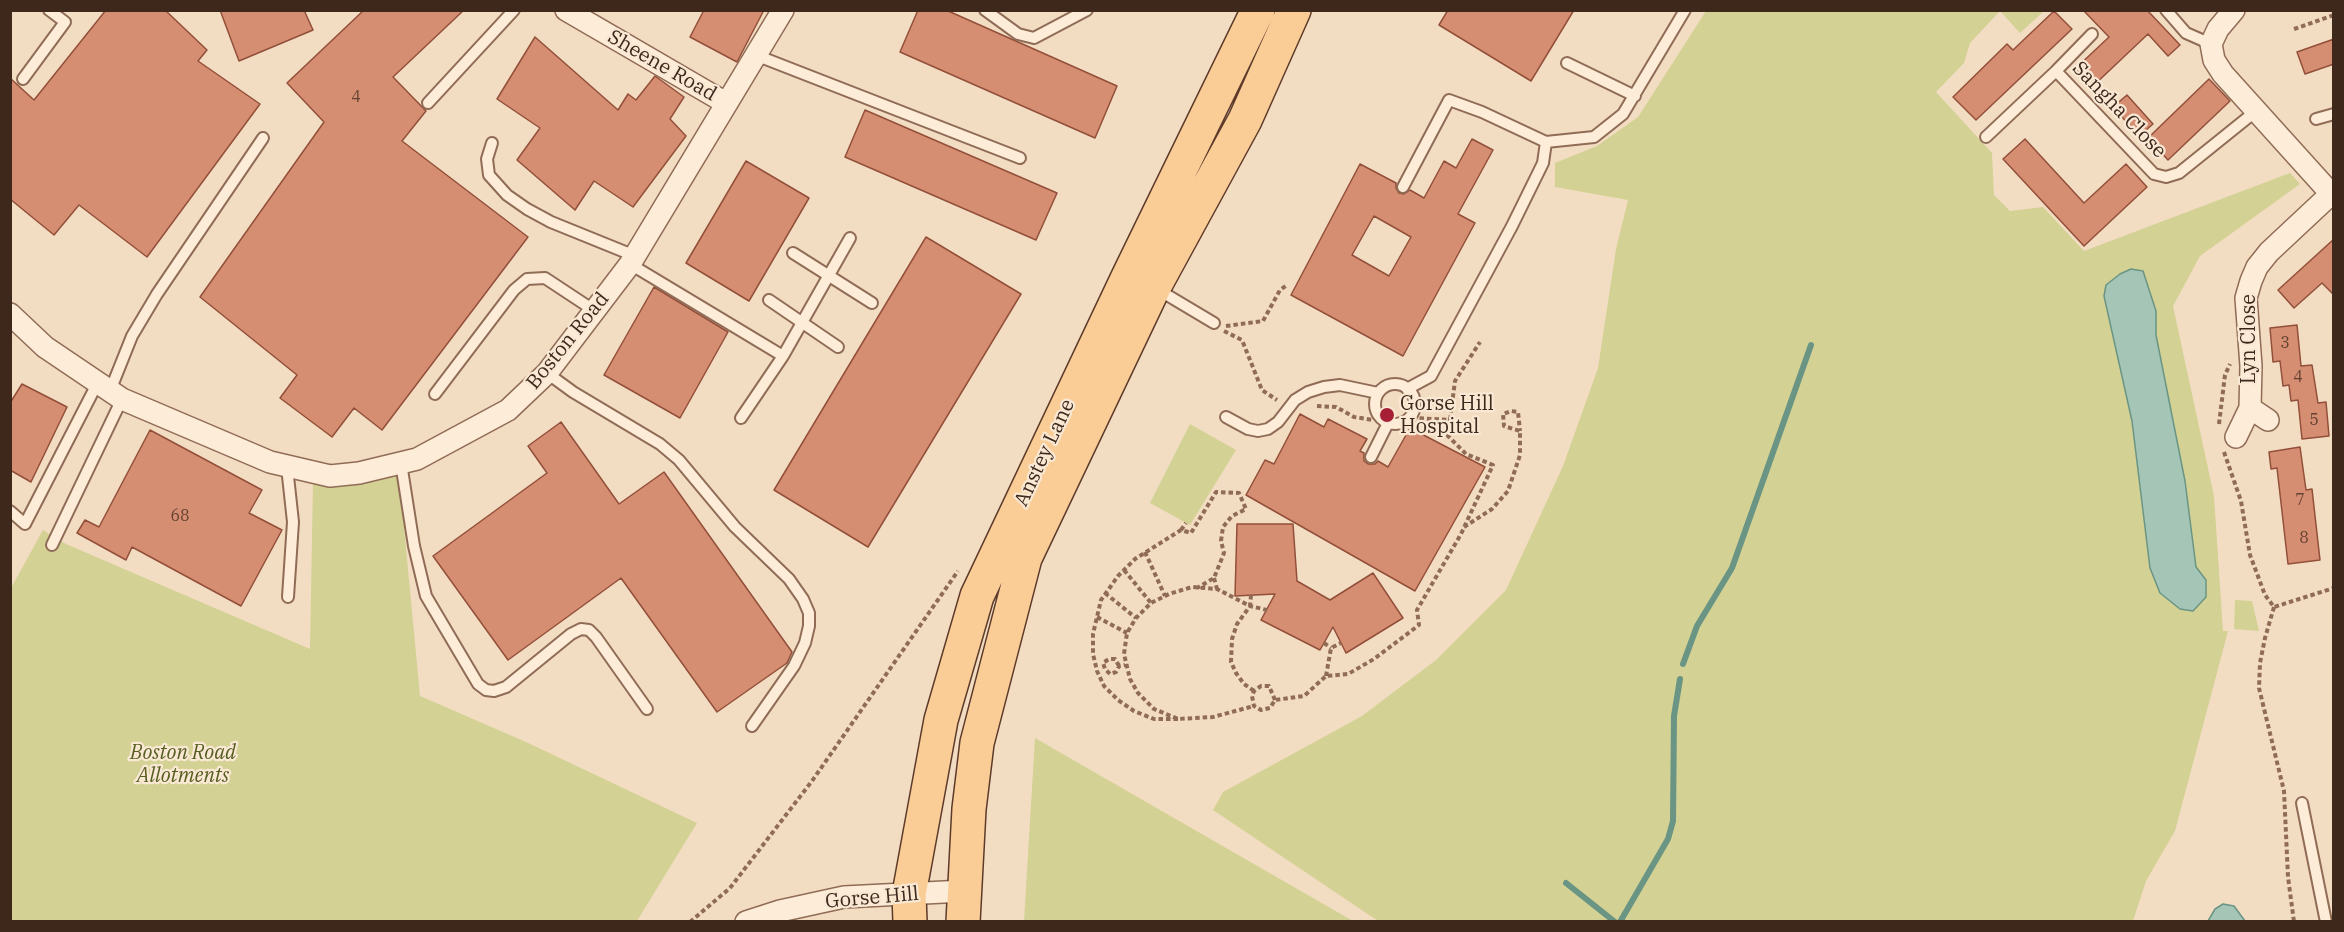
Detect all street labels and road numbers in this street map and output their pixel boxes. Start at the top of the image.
street label: Sheene Road [603,25,721,107]
street label: Sangha Close [2067,57,2171,163]
street label: Boston Road [522,288,614,394]
street label: Lyn Close [2237,294,2261,384]
street label: Anstey Lane [1010,396,1080,510]
street label: Gorse Hill [824,882,920,914]

